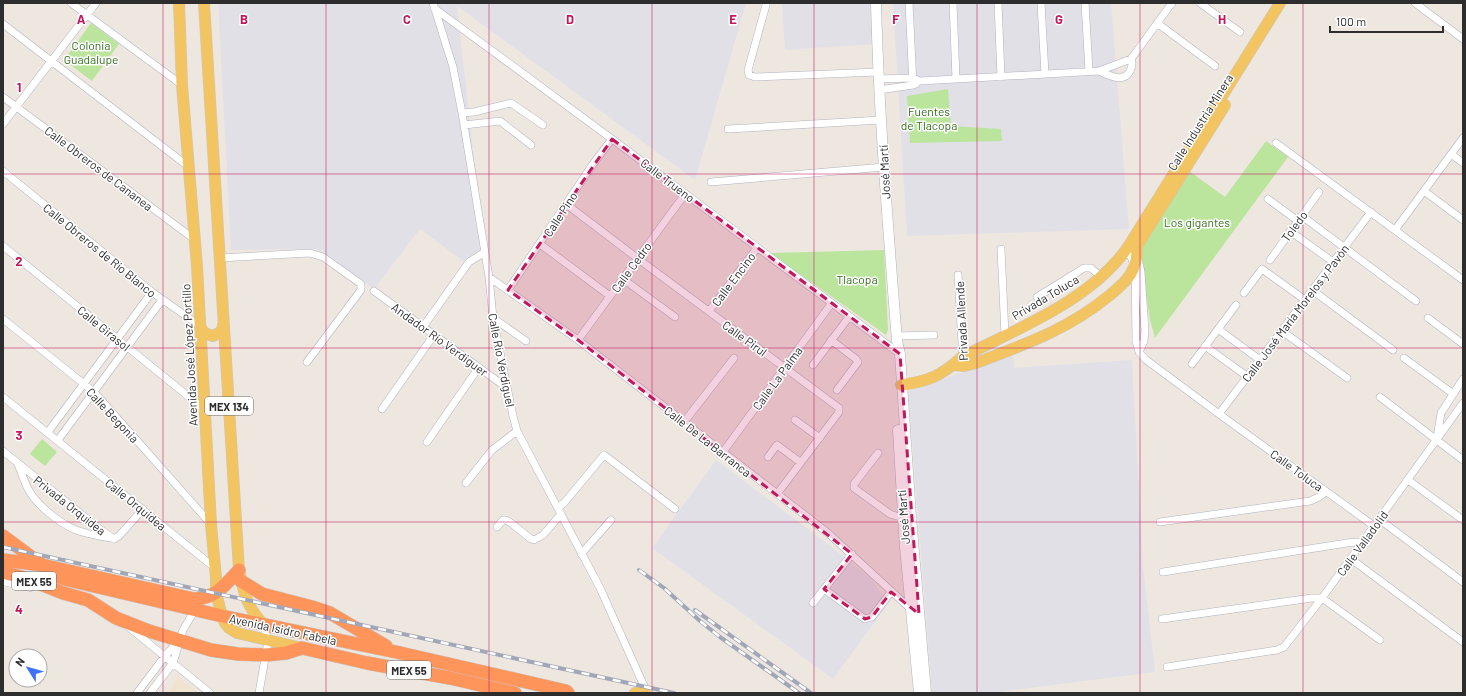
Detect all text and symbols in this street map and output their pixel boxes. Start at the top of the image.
scale bar [1330,8,1443,34]
text: A [77,11,86,27]
text: B [240,11,248,27]
text: C [403,11,411,27]
text: D [566,11,574,27]
text: E [729,11,737,27]
text: F [892,11,900,27]
text: G [1055,11,1063,27]
text: H [1218,11,1226,27]
text: 100 m [1336,14,1366,28]
park label: Colonia Guadalupe [64,38,118,66]
street label: Calle Industria Minera [1165,71,1235,173]
text: 1 [17,79,21,95]
park label: Fuentes de Tlacopa [901,104,957,132]
street label: Calle Obreros de Cananea [42,123,156,213]
street label: José Martí [876,144,892,199]
street label: Calle Trueno [638,155,698,205]
street label: Calle Pino [540,189,580,239]
street label: Calle Obreros de Río Blanco [41,200,159,300]
street label: Toledo [1278,208,1310,244]
park label: Los gigantes [1164,215,1230,229]
street label: Calle Cedro [608,239,654,295]
street label: Calle José María Morelos y Pavón [1239,241,1351,385]
street label: Calle Encino [708,249,758,309]
text: 2 [15,253,23,269]
park label: Tlacopa [836,272,878,286]
street label: Privada Toluca [1009,272,1081,322]
street label: Privada Allende [952,281,970,361]
street label: Avenida José López Portillo [178,283,200,427]
street label: Andador Río Verdiguer [389,299,491,379]
street label: Calle Girasol [75,303,133,353]
street label: Calle Río Verdiguel [486,312,518,408]
street label: Calle Pirul [720,317,770,359]
street label: Calle La Palma [749,344,805,412]
street label: Calle Begonia [84,385,142,445]
road number: MEX 134 [205,397,253,415]
street label: Calle De La Barranca [662,403,754,479]
text: 3 [15,427,23,443]
street label: Calle Toluca [1268,446,1326,494]
street label: Privada Orquídea [31,473,109,537]
street label: Calle Orquidea [103,475,169,533]
street label: José Martí [894,489,912,545]
street label: Calle Valladolid [1334,508,1390,578]
road number: MEX 55 [12,572,56,590]
text: 4 [15,601,23,617]
street label: Avenida Isidro Fabela [228,611,338,647]
north arrow [8,648,48,688]
text: N [12,655,27,669]
road number: MEX 55 [387,661,431,679]

